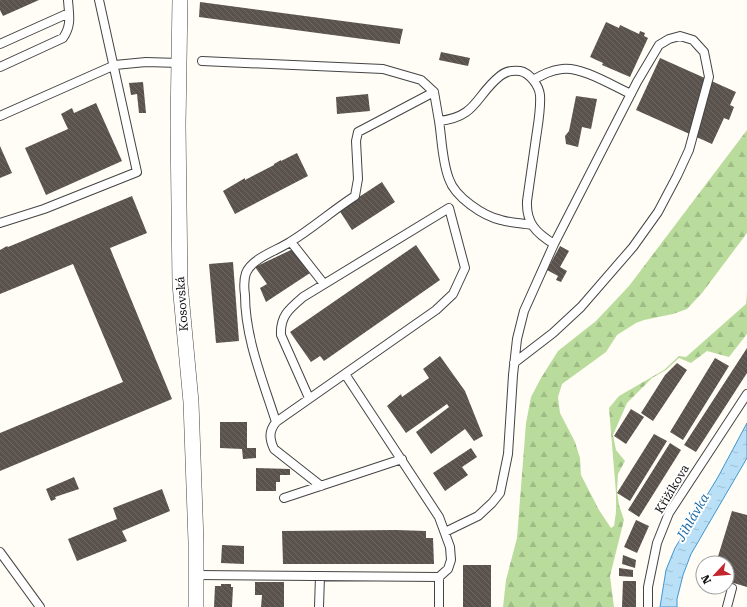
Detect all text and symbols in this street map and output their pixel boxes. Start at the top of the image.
street label: Kosovská [173,276,191,332]
street label: Křižíkova [652,462,692,516]
water label: Jihlávka [672,491,712,545]
north arrow [695,555,735,595]
text: N [699,572,714,586]

